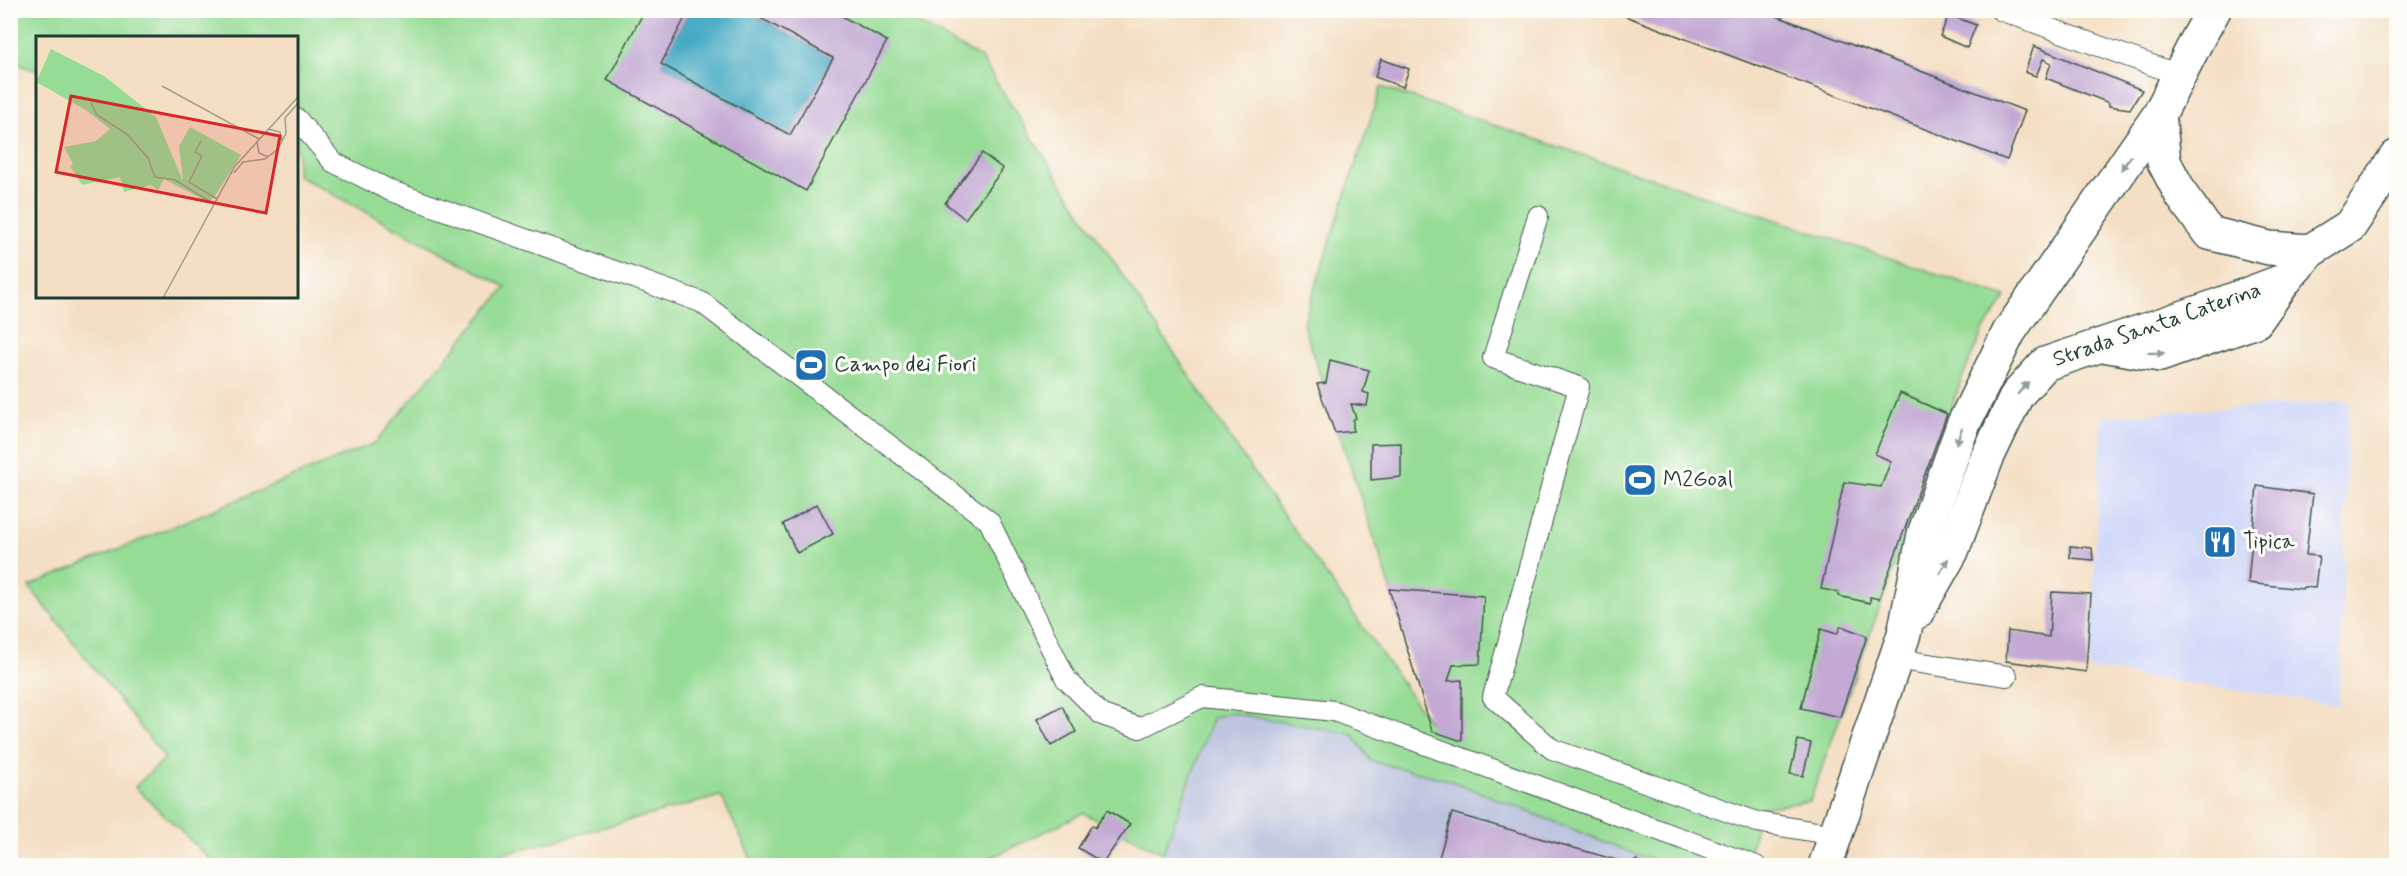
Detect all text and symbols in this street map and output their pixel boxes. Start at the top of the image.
inset map [36,36,298,298]
one-way arrow [2120,155,2132,171]
street label: Strada Santa Caterina [2049,276,2265,374]
sports icon: Campo dei Fiori [793,347,829,383]
one-way arrow [2146,348,2165,357]
place label: Campo dei Fiori [834,351,976,379]
one-way arrow [2017,380,2030,396]
one-way arrow [1953,428,1963,446]
sports icon: M2Goal [1622,462,1658,498]
place label: M2Goal [1663,466,1733,494]
restaurant icon: Tipica [2202,524,2238,560]
place label: Tipica [2243,528,2296,556]
one-way arrow [1938,557,1948,574]

